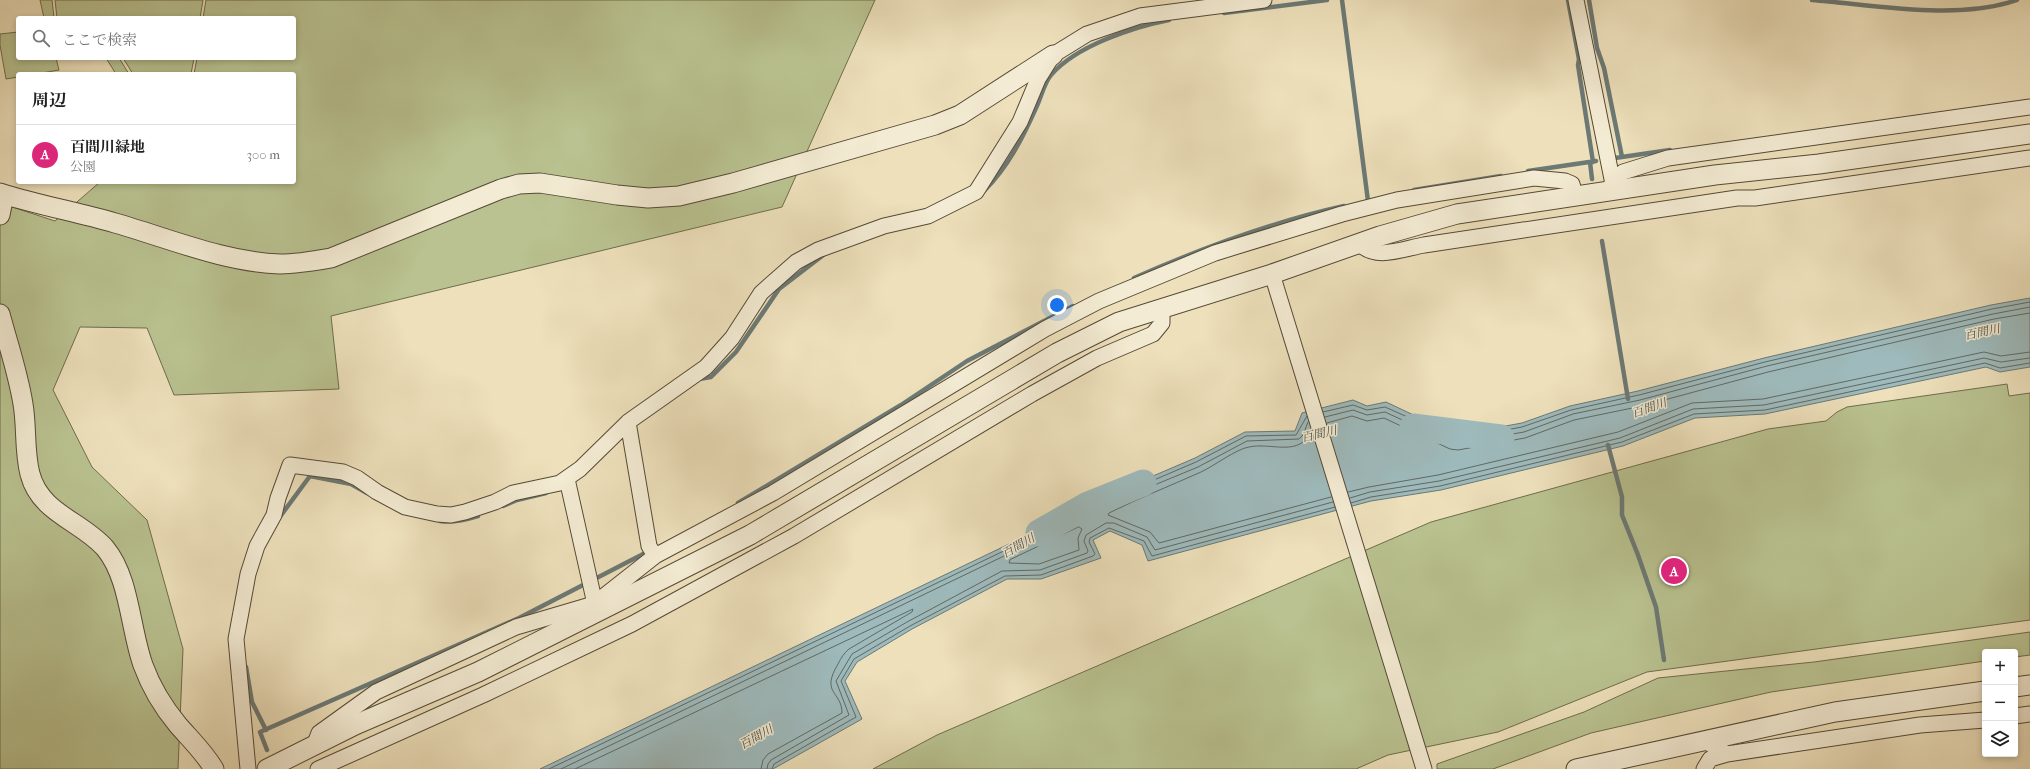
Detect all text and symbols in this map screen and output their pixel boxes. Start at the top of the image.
search box [16,16,296,60]
icon: search [30,27,52,49]
text: ここで検索 [62,31,137,49]
text: 周辺 [32,90,66,110]
text: 百間川緑地 [70,138,145,156]
text: A [41,147,49,162]
text: 300 m [247,147,280,162]
text: 公園 [70,159,96,174]
your location [1047,295,1067,315]
water label: 百間川 [1963,321,2003,343]
water label: 百間川 [1630,395,1670,420]
water label: 百間川 [1300,423,1340,445]
water label: 百間川 [999,530,1039,561]
pin: A [1661,556,1687,586]
map controls [1982,649,2018,757]
button: + [1982,649,2018,685]
button: − [1982,685,2018,721]
water label: 百間川 [737,721,777,752]
button: layers [1982,721,2018,757]

